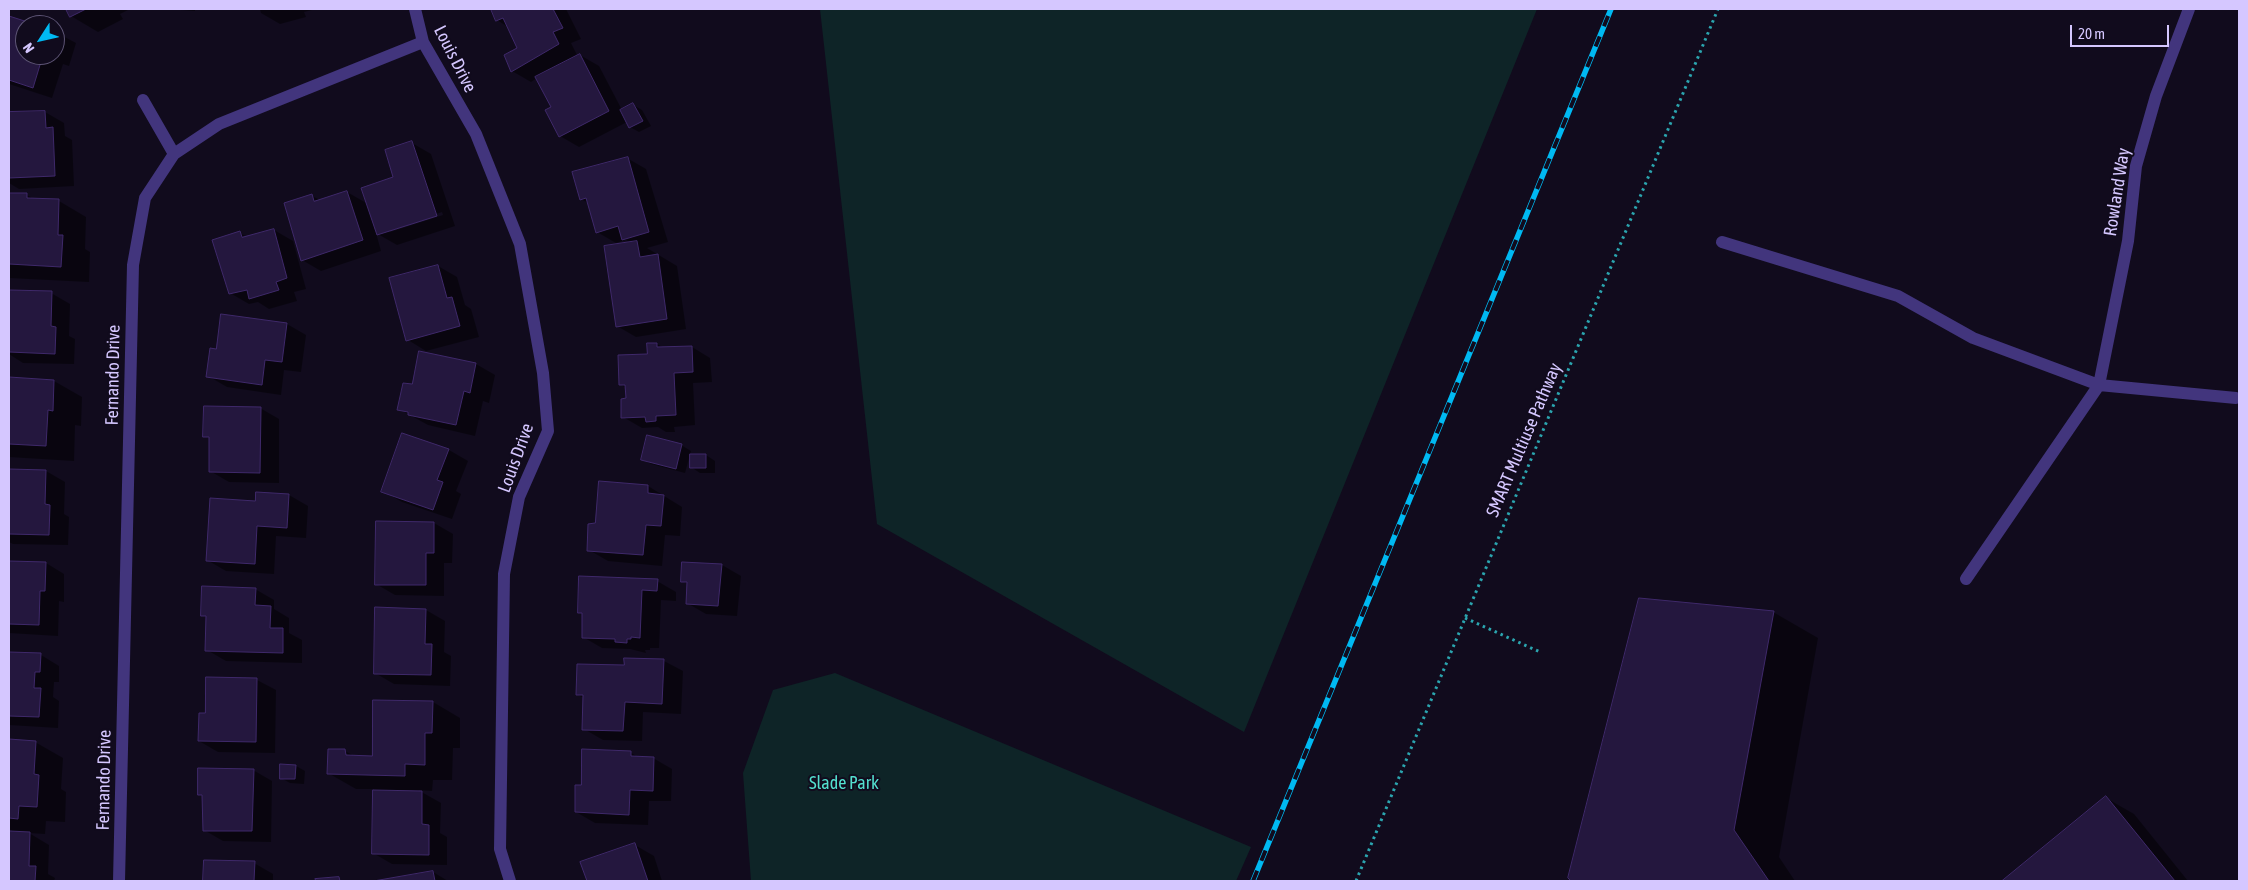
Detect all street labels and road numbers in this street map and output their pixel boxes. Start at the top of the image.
street label: Louis Drive [429,22,481,96]
street label: Rowland Way [2099,146,2135,238]
street label: Fernando Drive [101,325,125,425]
street label: SMART Multiuse Pathway [1482,360,1566,520]
street label: Louis Drive [494,420,538,496]
street label: Fernando Drive [92,730,116,830]

